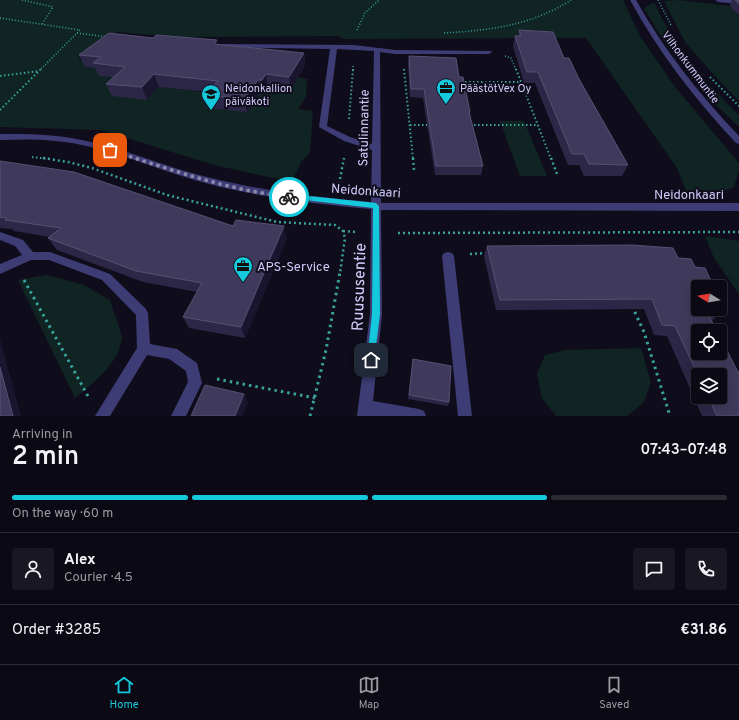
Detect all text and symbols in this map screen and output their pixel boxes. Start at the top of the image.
street label: Vilhonkummuntie [658,29,722,107]
office icon: PäästötVex Oy [435,77,457,105]
place label: Neidonkallion päiväkoti [225,82,292,109]
place label: PäästötVex Oy [460,82,531,96]
school or university icon: Neidonkallion päiväkoti [200,83,222,111]
street label: Satulinnantie [356,89,374,167]
pin [93,133,127,167]
icon: bag [99,139,121,161]
courier [269,177,309,217]
street label: Neidonkaari [330,182,401,202]
icon: bike [278,186,300,208]
street label: Neidonkaari [654,188,724,204]
street label: Ruususentie [348,243,372,331]
office icon: APS-Service [232,255,254,283]
place label: APS-Service [257,260,330,276]
north arrow [691,280,727,316]
map controls [691,280,727,404]
button: locate [691,324,727,360]
pin [354,343,388,377]
icon: home [360,349,382,371]
button: layers [691,368,727,404]
text: Arriving in [12,427,73,443]
text: 2 min [12,441,79,474]
text: 07:43–07:48 [641,441,727,460]
text: On the way · 60 m [12,506,113,522]
button: person [12,548,54,590]
button: chat [633,548,675,590]
button: phone [685,548,727,590]
text: Alex [64,551,96,570]
text: Courier · 4.5 [64,570,133,586]
text: Order #3285 [12,621,101,640]
text: €31.86 [680,621,727,640]
tab: Home [110,674,139,712]
tab: Map [358,674,380,712]
tab: Saved [599,674,629,712]

